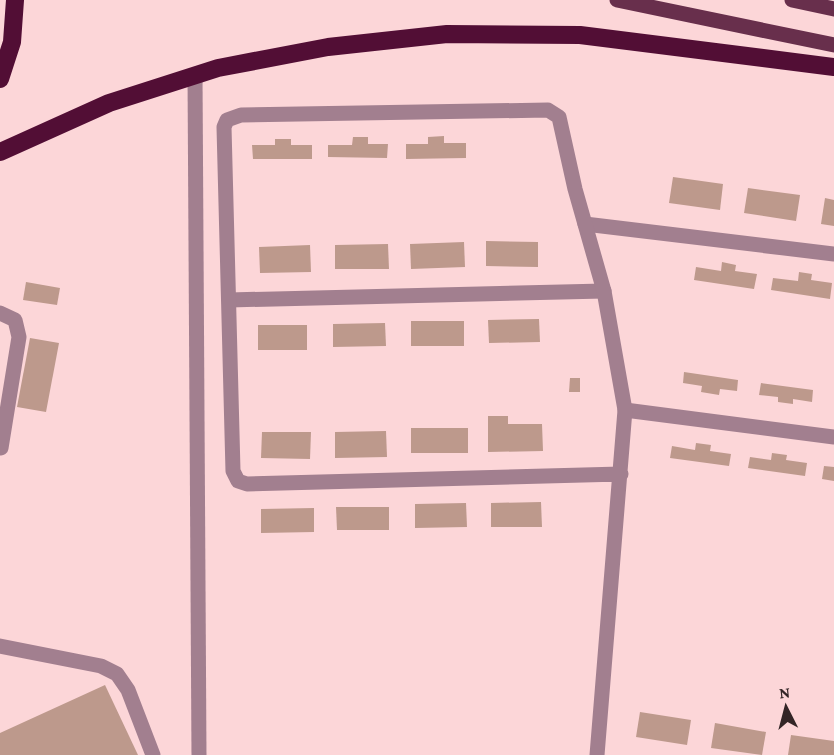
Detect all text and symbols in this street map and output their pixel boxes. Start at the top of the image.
north arrow [756,677,816,737]
text: N [778,684,791,702]

